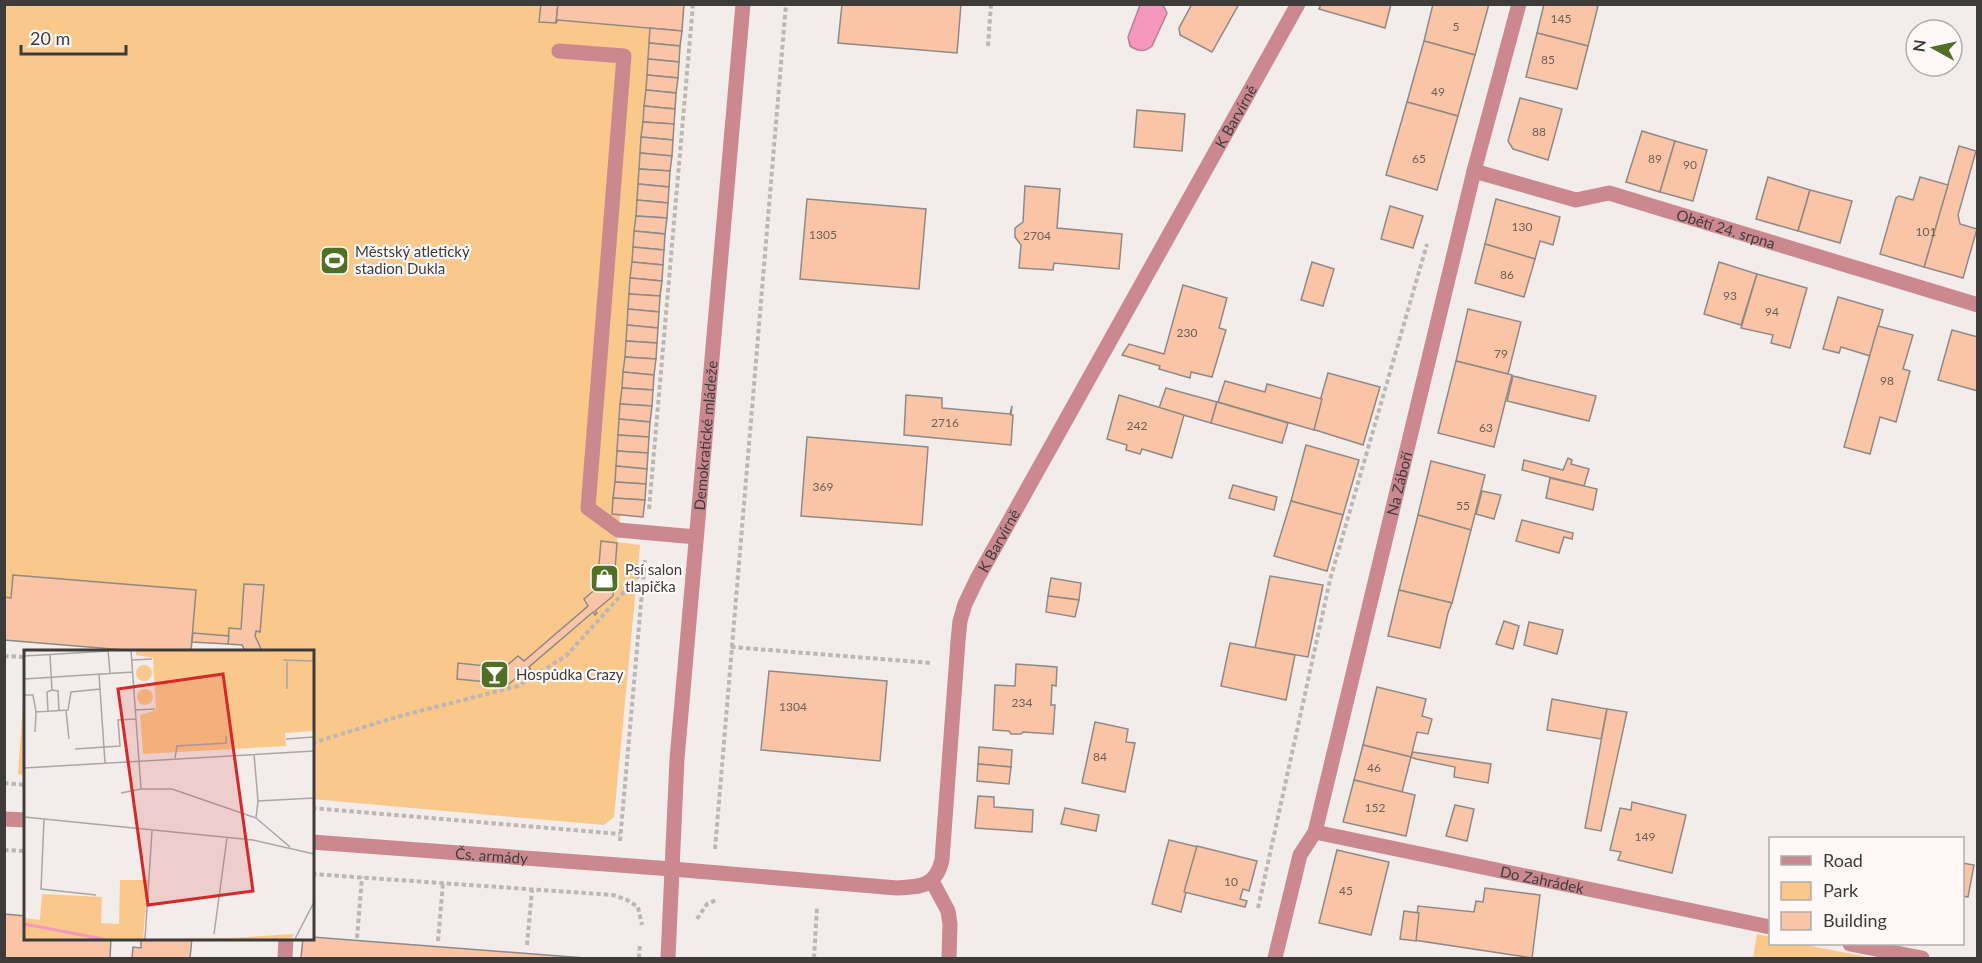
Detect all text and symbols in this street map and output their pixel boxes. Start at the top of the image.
house number: 145 [1551,11,1571,26]
scale bar [21,18,126,56]
north arrow [1904,18,1964,78]
house number: 5 [1453,19,1460,34]
text: 20 m [30,27,70,49]
text: N [1908,38,1929,53]
house number: 85 [1541,52,1555,67]
street label: K Barvírně [1211,81,1260,151]
house number: 49 [1431,84,1445,99]
house number: 88 [1532,124,1546,139]
house number: 65 [1412,151,1426,166]
house number: 89 [1648,151,1662,166]
house number: 90 [1683,157,1697,172]
street label: Obětí 24. srpna [1674,205,1777,252]
house number: 130 [1512,219,1532,234]
house number: 101 [1916,224,1936,239]
house number: 1305 [809,227,837,242]
house number: 2704 [1023,228,1051,243]
place label: Městský atletický stadion Dukla [355,242,470,277]
sports icon: Městský atletický stadion Dukla [318,244,350,276]
house number: 86 [1500,267,1514,282]
house number: 93 [1723,288,1737,303]
house number: 94 [1765,304,1779,319]
house number: 230 [1177,325,1197,340]
house number: 79 [1494,346,1508,361]
street label: Demokratické mládeže [690,360,721,511]
house number: 98 [1880,373,1894,388]
house number: 2716 [931,415,959,430]
house number: 242 [1127,418,1147,433]
house number: 63 [1479,420,1493,435]
street label: Na Záboří [1383,448,1416,517]
house number: 369 [813,479,833,494]
house number: 55 [1456,498,1470,513]
street label: K Barvírně [974,506,1023,575]
place label: Psí salon tlapička [625,560,682,595]
shop icon: Psí salon tlapička [588,562,620,594]
inset map [24,650,314,939]
bar icon: Hospůdka Crazy [479,658,511,690]
place label: Hospůdka Crazy [516,665,624,683]
house number: 234 [1012,695,1032,710]
house number: 1304 [779,699,807,714]
house number: 84 [1093,749,1107,764]
house number: 46 [1367,760,1381,775]
house number: 152 [1365,800,1385,815]
house number: 149 [1635,829,1655,844]
legend [1769,837,1964,945]
street label: Čs. armády [455,844,529,867]
text: Road [1823,849,1863,871]
street label: Do Zahrádek [1499,862,1586,897]
house number: 10 [1224,874,1238,889]
text: Park [1823,879,1859,901]
house number: 45 [1339,883,1353,898]
text: Building [1823,909,1887,931]

